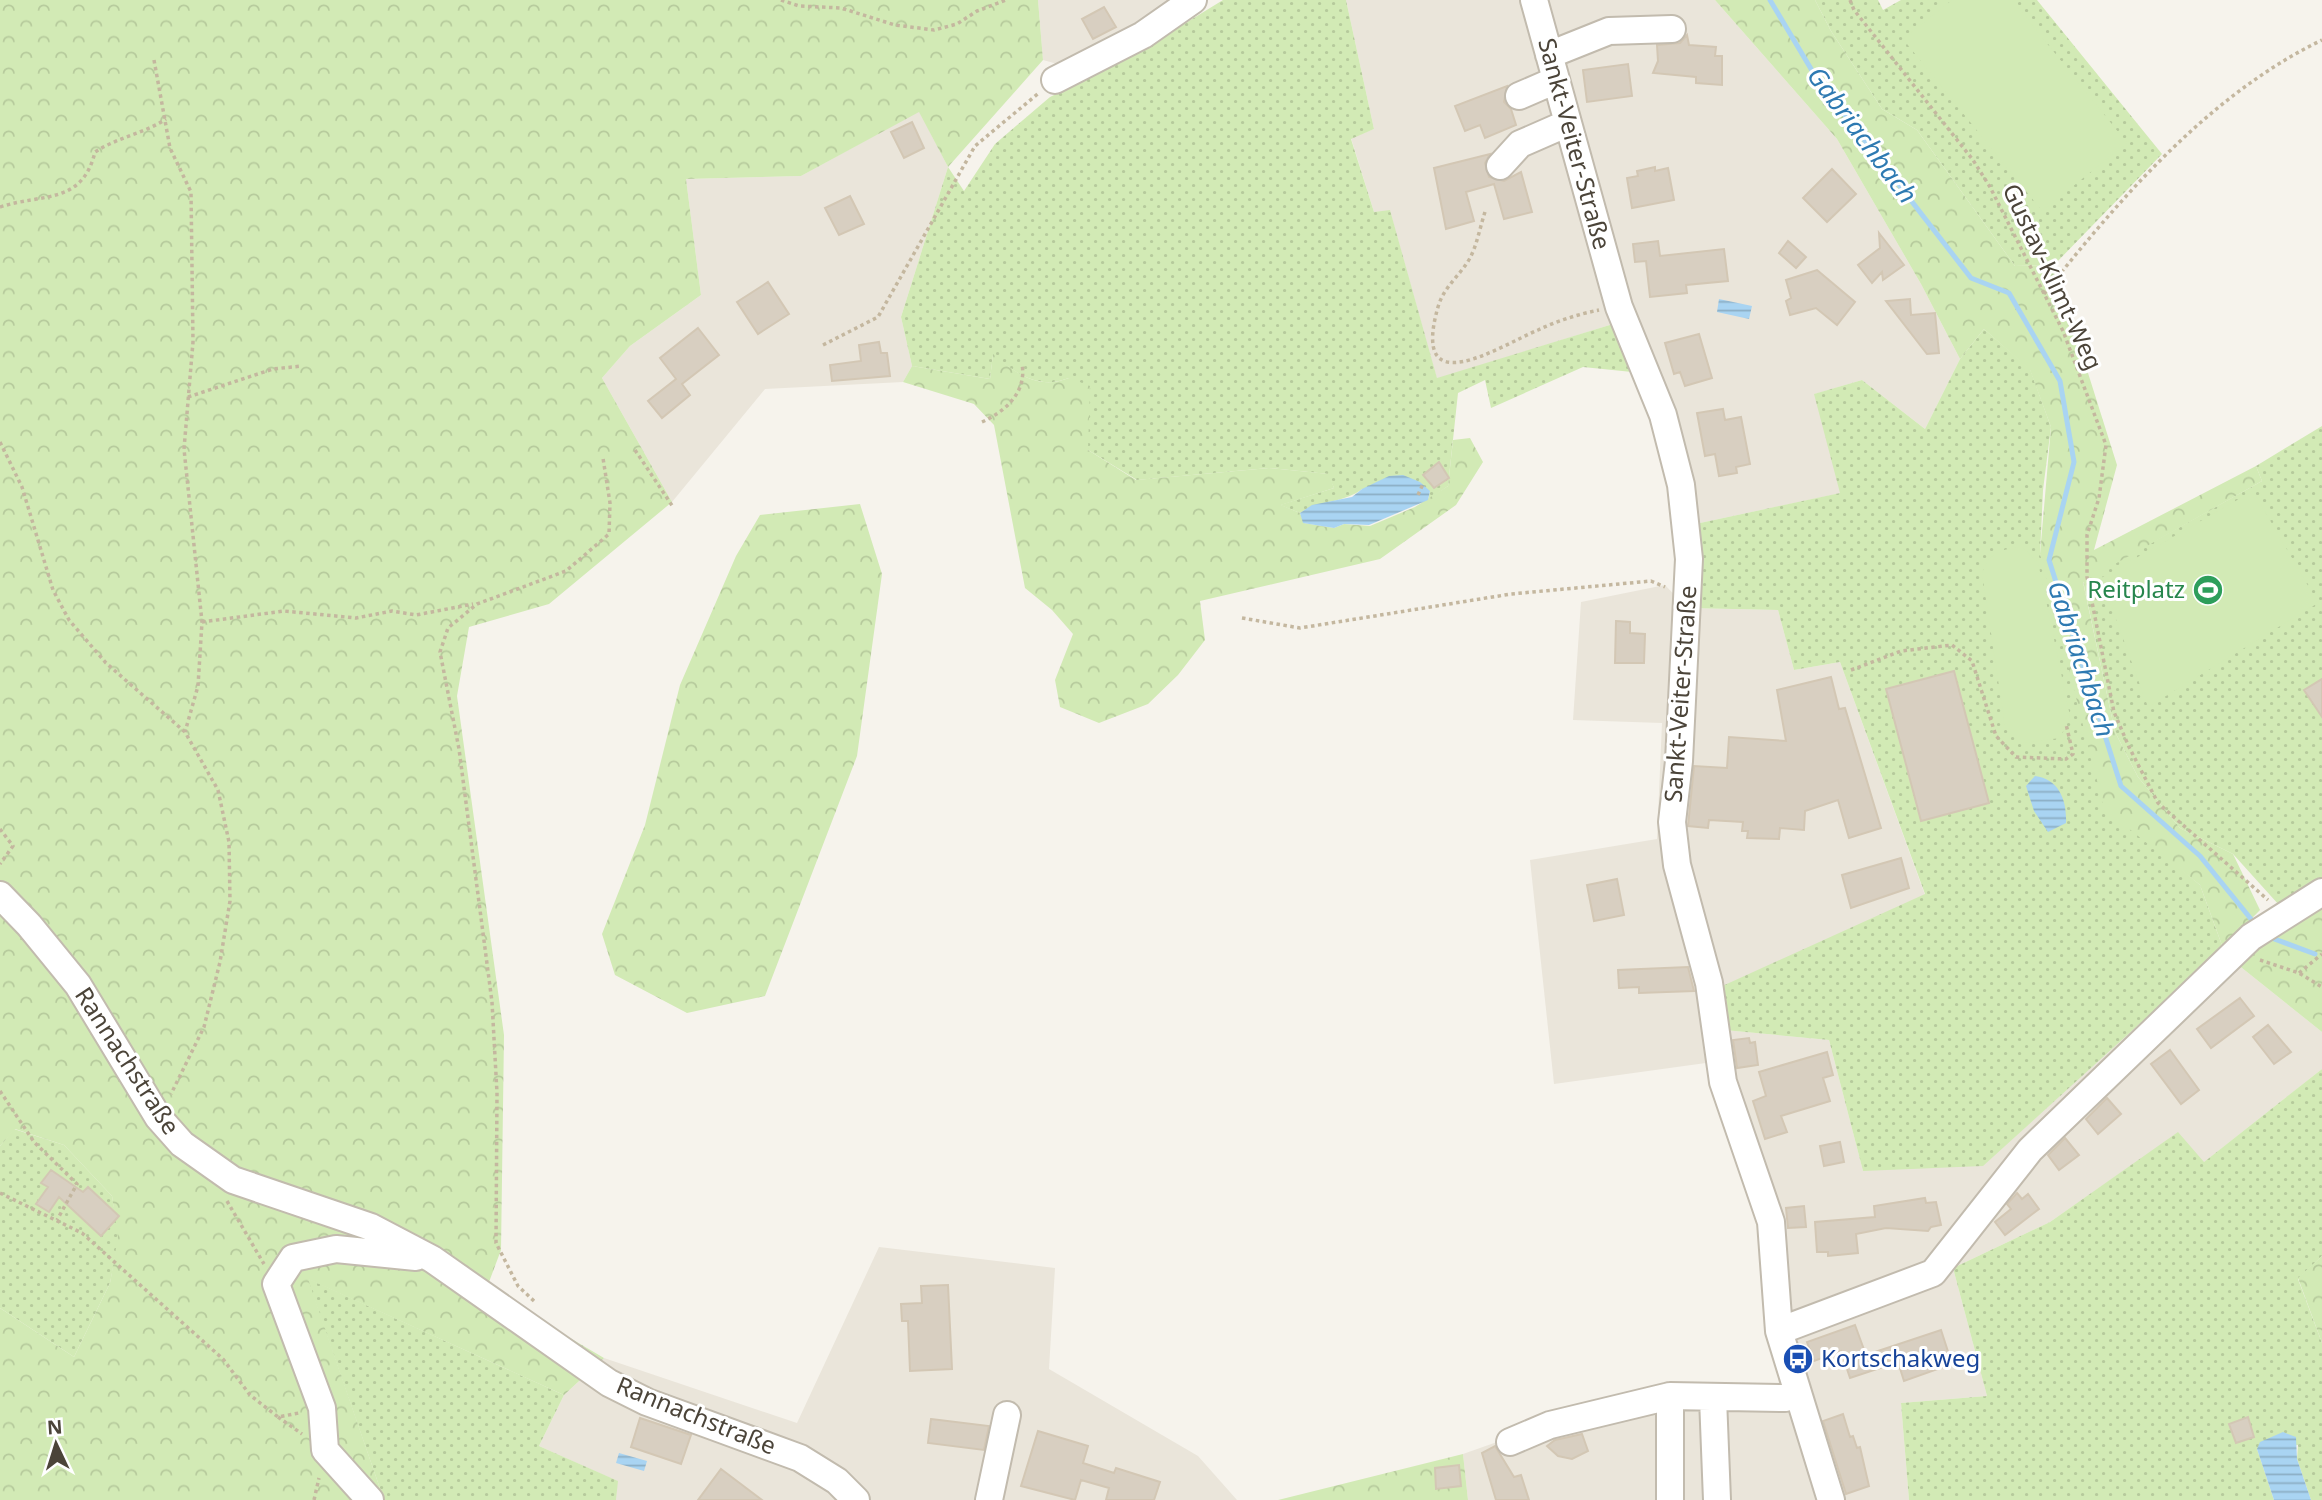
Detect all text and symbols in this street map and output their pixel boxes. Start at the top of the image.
street label: Sankt-Veiter-Straße [1531,34,1620,253]
water label: Gabriachbach [1799,59,1926,210]
street label: Gustav-Klimt-Weg [1996,178,2111,375]
place label: Reitplatz [2087,572,2185,605]
sports icon: Reitplatz [2191,573,2225,607]
water label: Gabriachbach [2040,576,2124,742]
street label: Sankt-Veiter-Straße [1655,584,1704,804]
street label: Rannachstraße [68,980,188,1140]
place label: Kortschakweg [1821,1341,1980,1374]
bus stop icon: Kortschakweg [1781,1342,1815,1376]
street label: Rannachstraße [612,1368,781,1462]
north arrow [21,1409,91,1479]
text: N [46,1414,63,1441]

